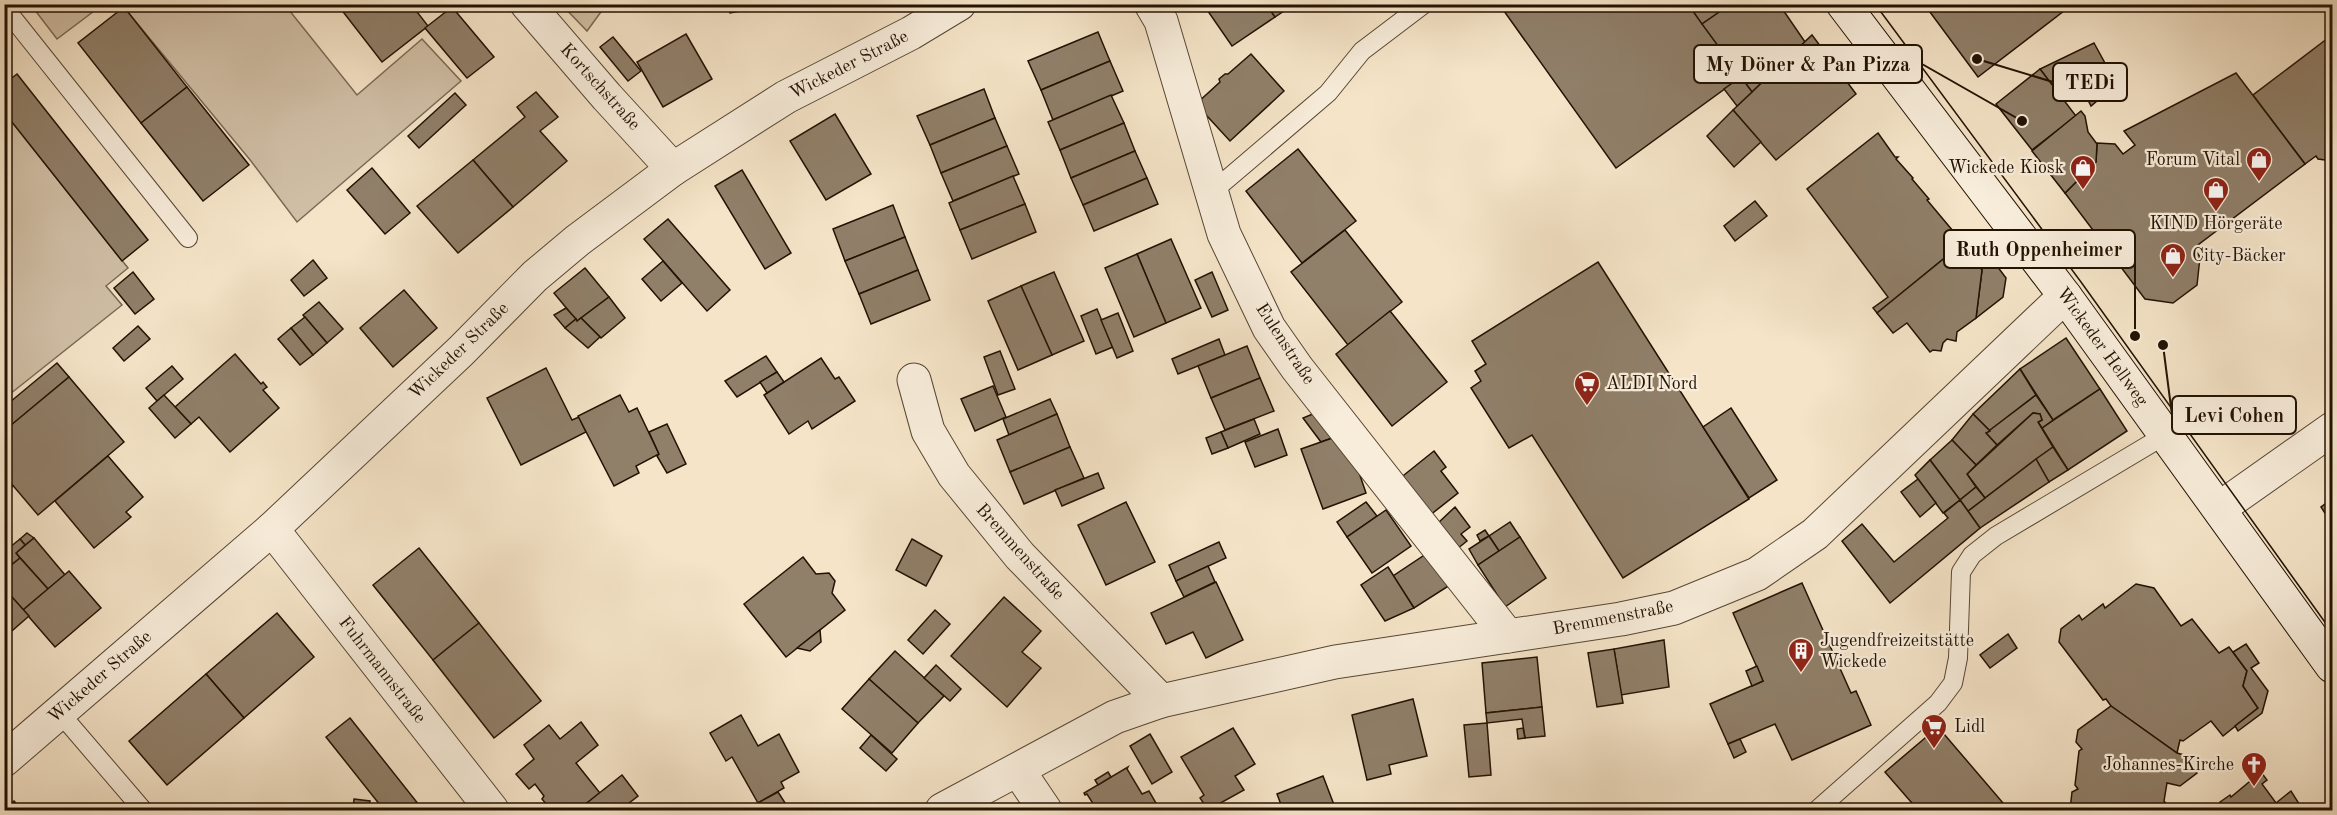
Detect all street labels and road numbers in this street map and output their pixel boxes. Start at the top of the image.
street label: Wickeder Straße [787,27,911,103]
street label: Kortschstraße [557,40,643,134]
street label: Wickeder Hellweg [2053,284,2151,410]
street label: Wickeder Straße [406,299,512,403]
street label: Eulenstraße [1252,300,1318,388]
street label: Bremmenstraße [972,500,1068,604]
street label: Bremmenstraße [1551,597,1675,639]
street label: Fuhrmannstraße [335,613,429,727]
street label: Wickeder Straße [45,627,155,727]

